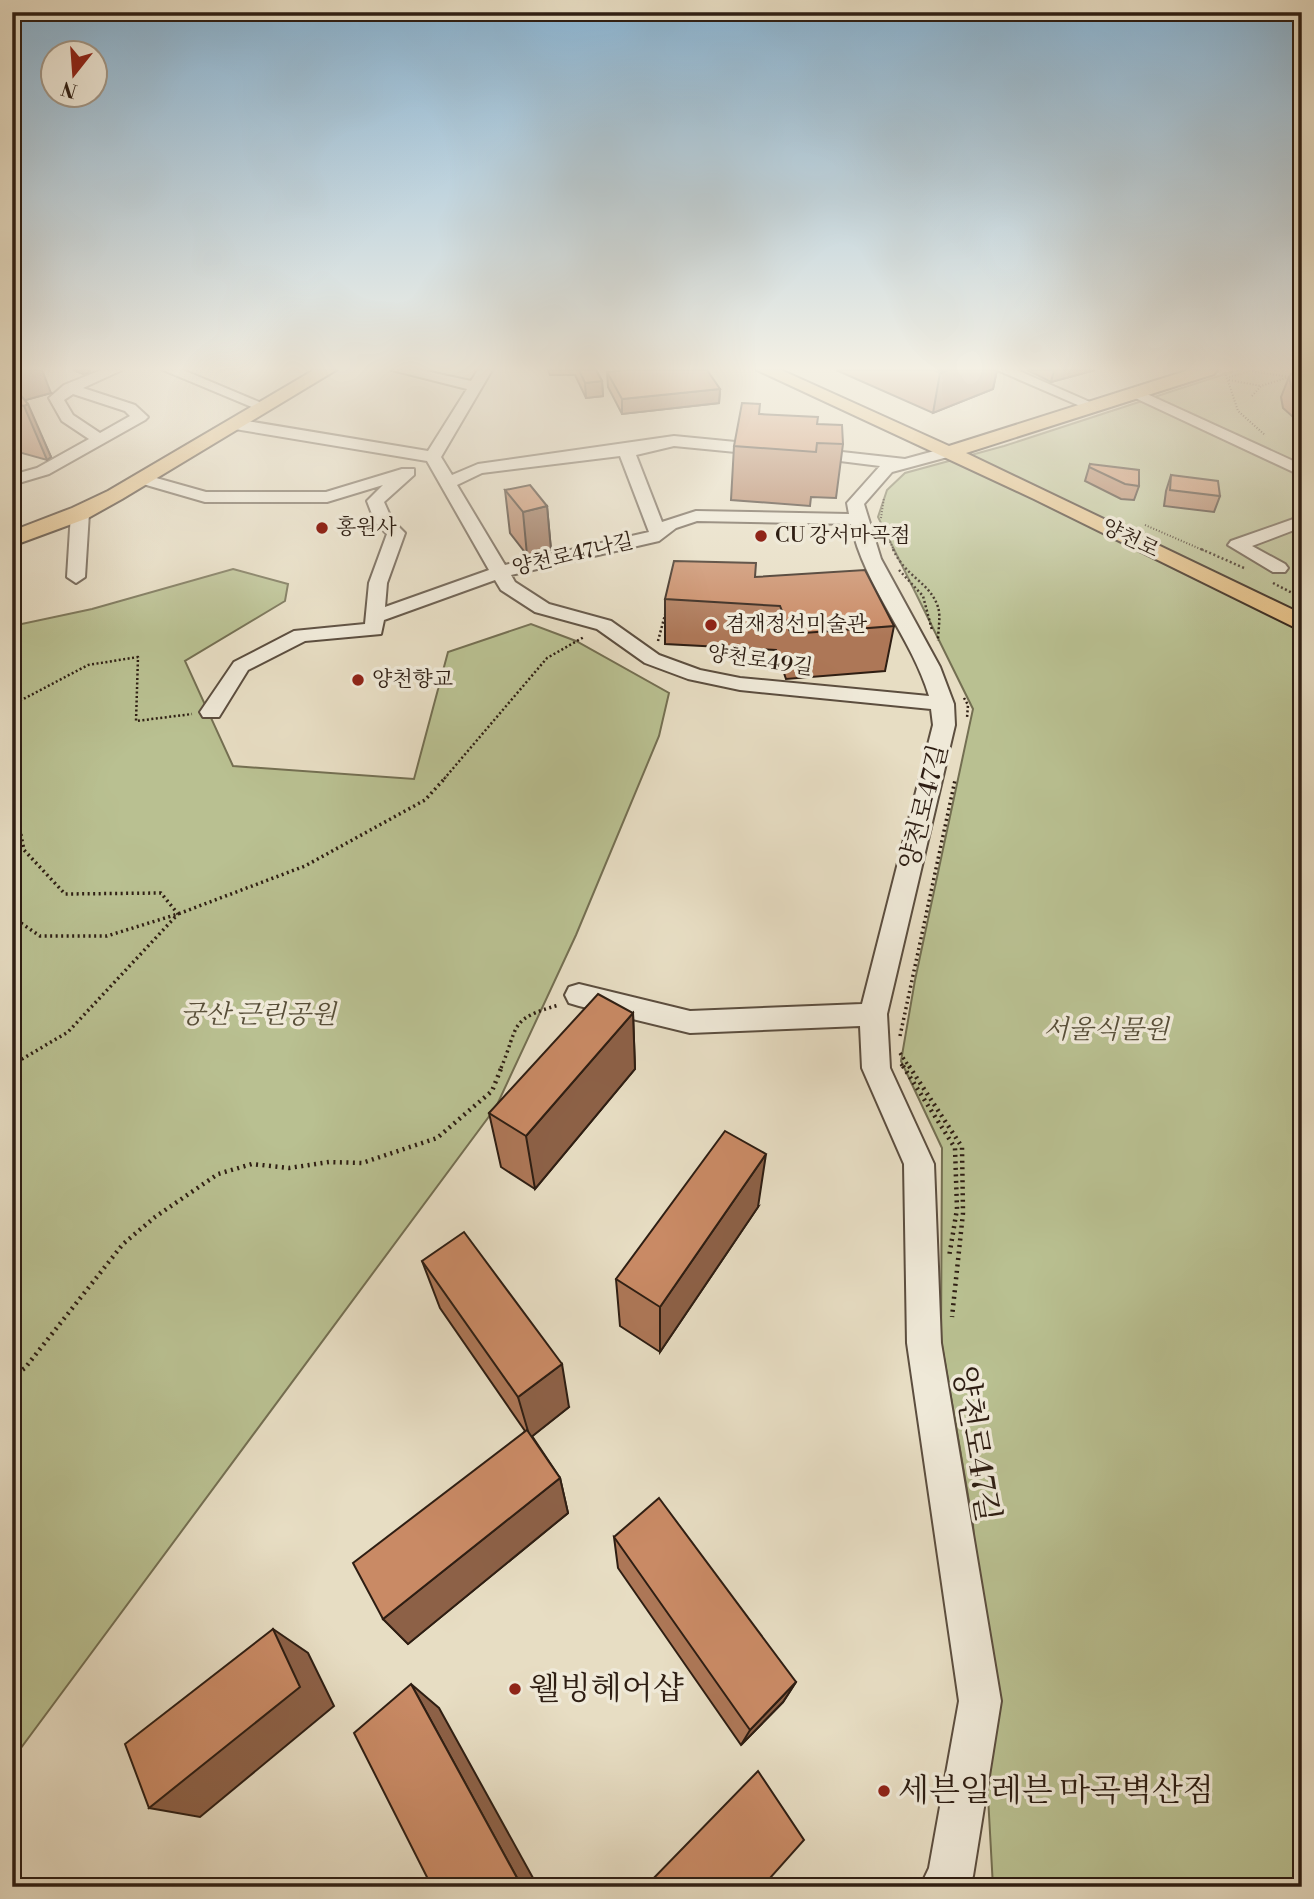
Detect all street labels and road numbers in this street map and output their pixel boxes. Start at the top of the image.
street label: 양천로 [1097,514,1163,564]
street label: 양천로47나길 [510,528,636,582]
street label: 양천로49길 [706,641,814,681]
street label: 양천로47길 [893,741,955,873]
street label: 양천로47길 [944,1363,1008,1525]

